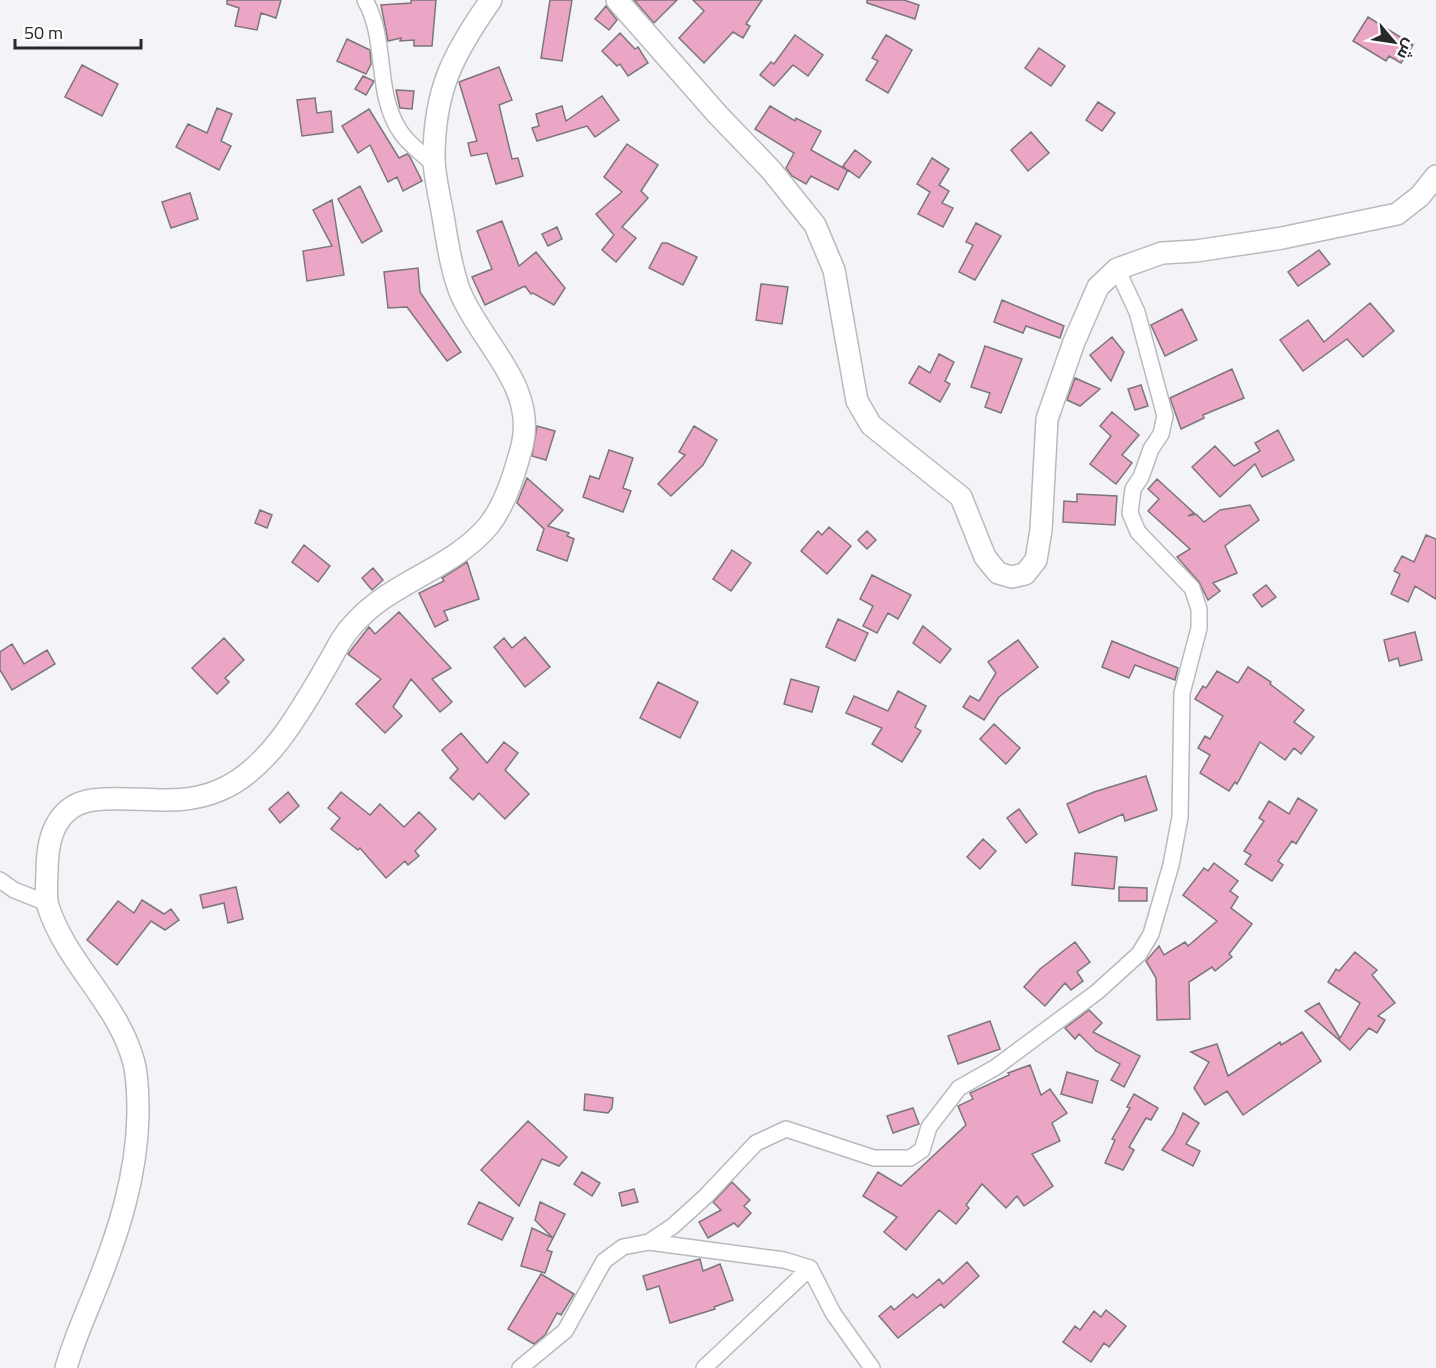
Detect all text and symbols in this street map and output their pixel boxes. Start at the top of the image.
scale bar [15,12,141,50]
north arrow [1364,12,1424,72]
text: 50 m [24,16,63,49]
text: ش [1389,33,1425,66]

